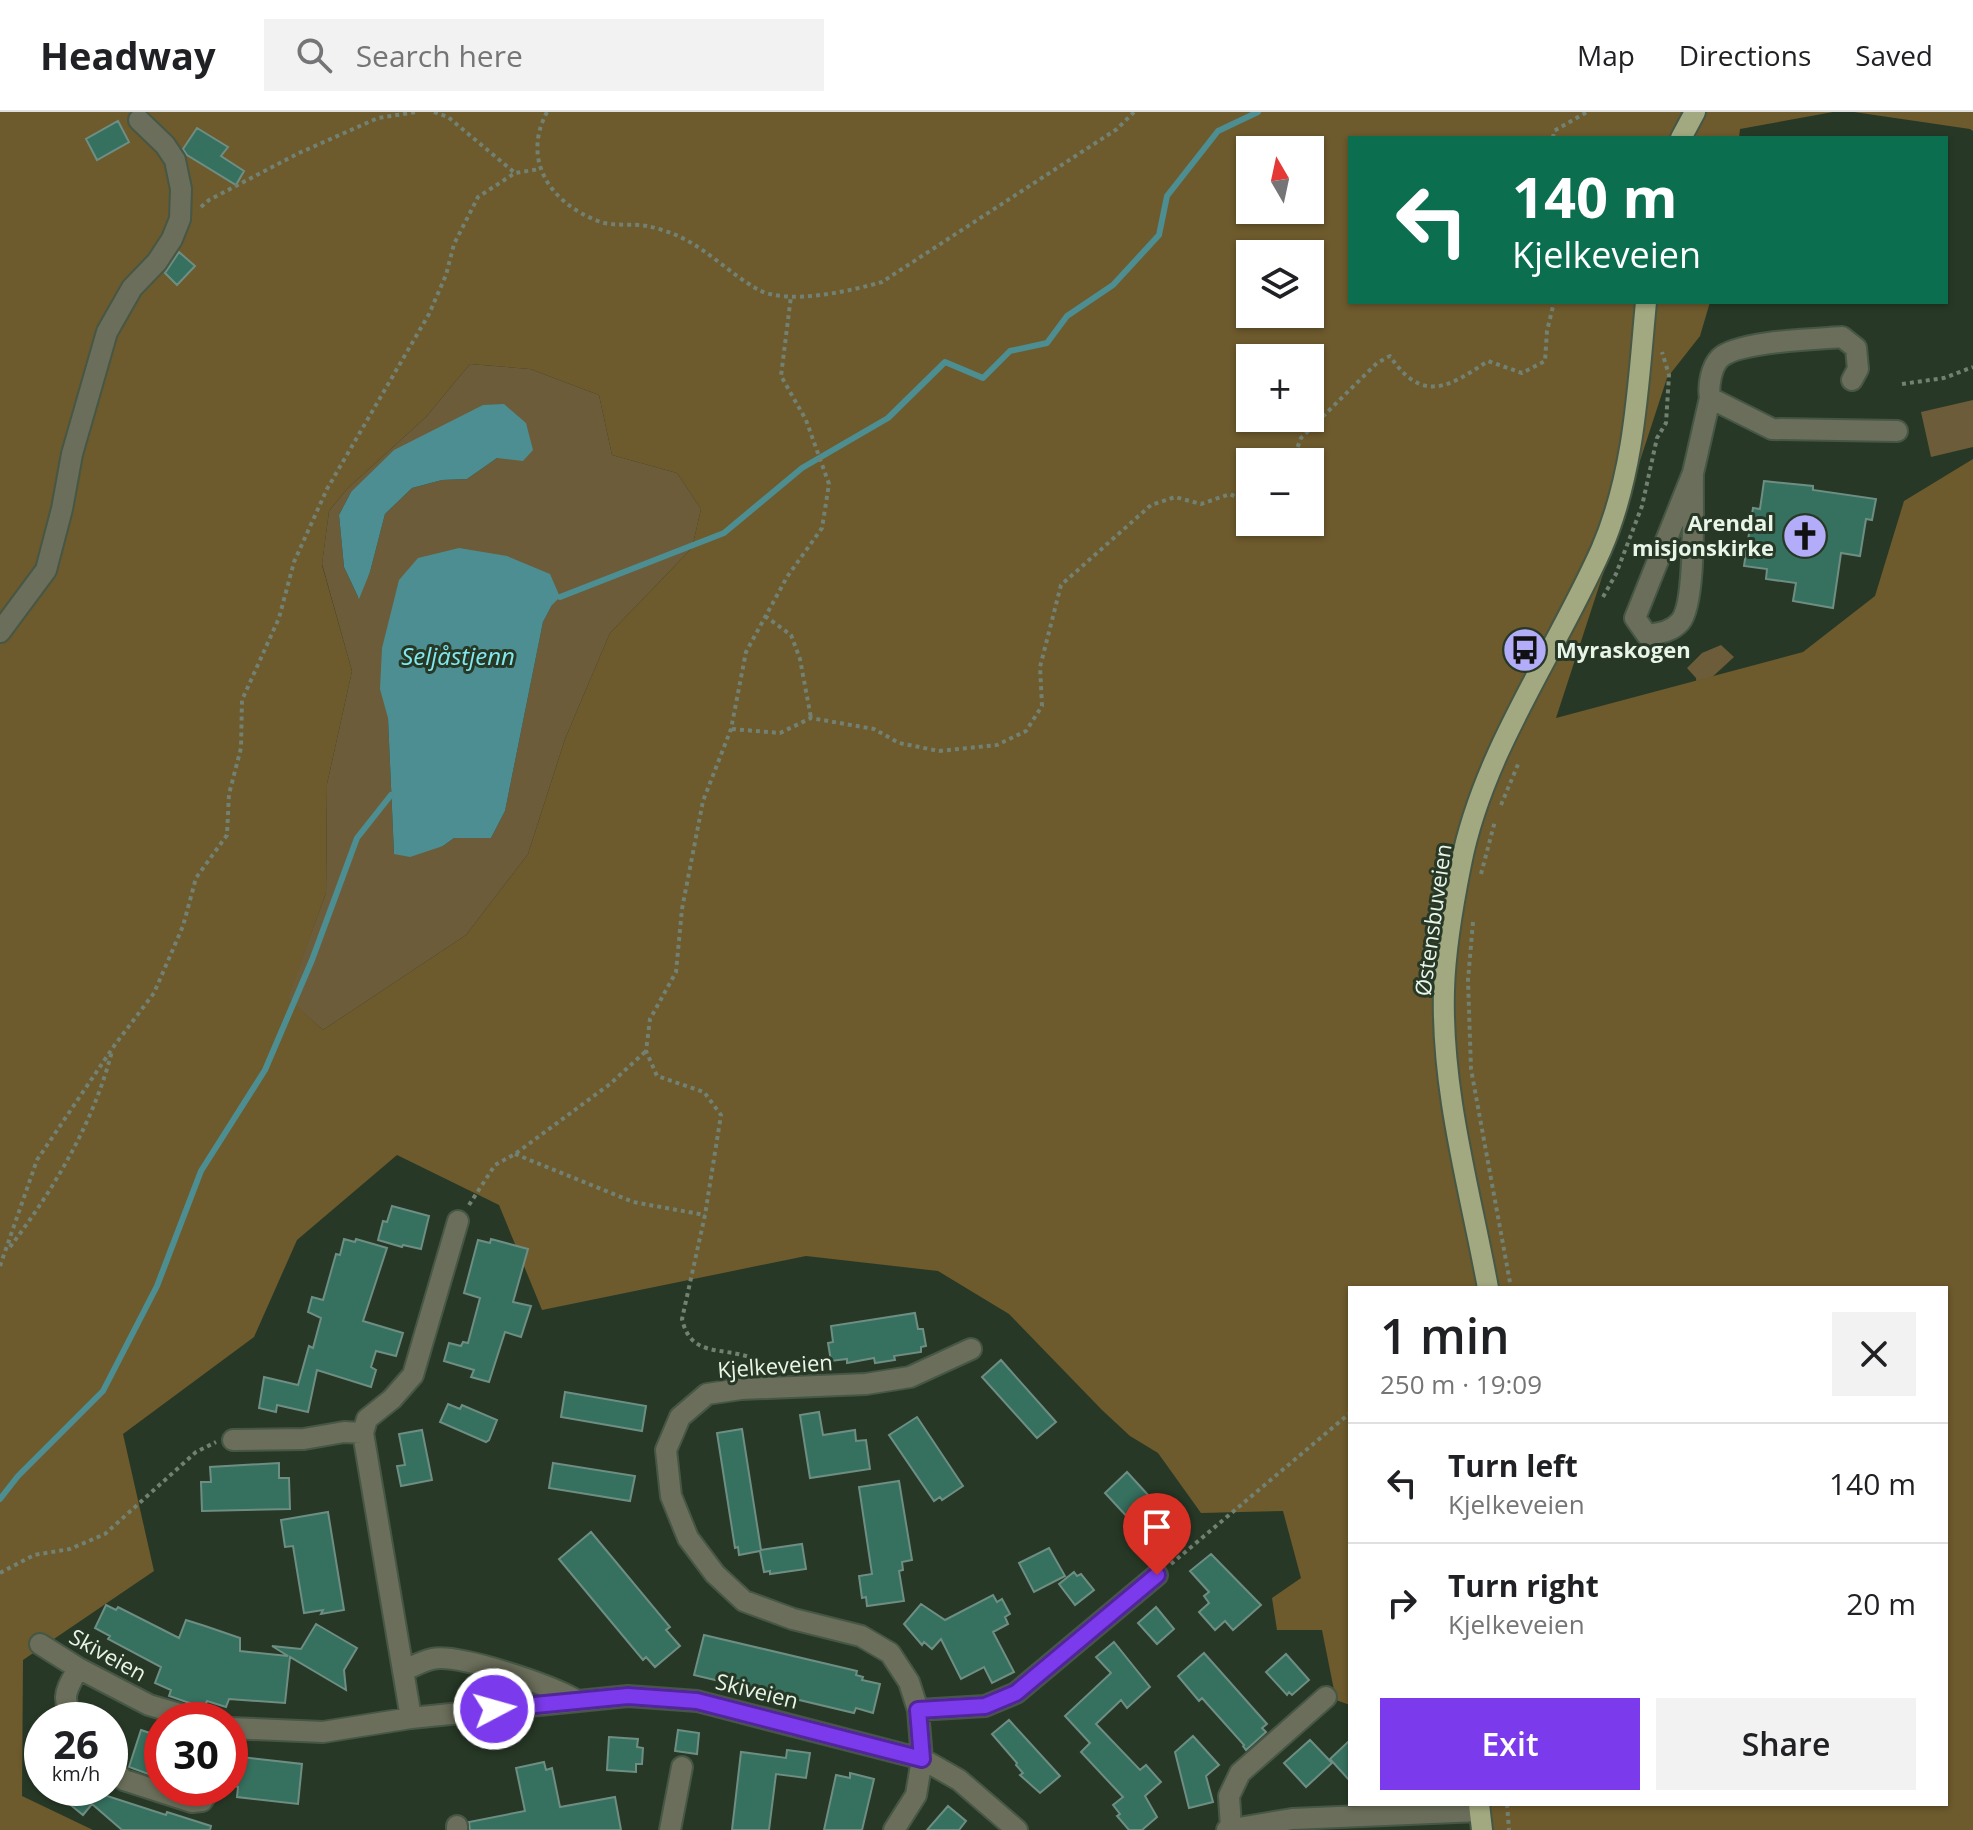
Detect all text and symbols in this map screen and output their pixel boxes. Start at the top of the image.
search box [264,19,824,91]
text: Headway [40,29,216,81]
icon: search [292,33,336,77]
text: Search here [356,35,523,76]
text: Map [1577,36,1635,74]
text: Directions [1679,36,1811,74]
text: Saved [1855,36,1933,74]
north arrow [1236,136,1324,224]
map controls [1236,136,1324,536]
text: 140 m [1512,158,1678,234]
icon: left [1380,168,1484,272]
text: Kjelkeveien [1512,230,1701,279]
button: layers [1236,240,1324,328]
button: + [1236,344,1324,432]
button: − [1236,448,1324,536]
place label: Arendal misjonskirke [1632,507,1774,562]
church icon: Arendal misjonskirke [1781,512,1829,560]
bus stop icon: Myraskogen [1501,626,1549,674]
place label: Myraskogen [1556,634,1691,664]
water label: Seljåstjenn [401,639,515,672]
street label: Østensbuveien [1406,842,1458,998]
text: 1 min [1380,1303,1510,1368]
button: close [1832,1312,1916,1396]
street label: Kjelkeveien [716,1346,834,1384]
text: 250 m · 19:09 [1380,1366,1542,1402]
text: Turn left [1448,1445,1578,1486]
icon: left [1380,1461,1424,1505]
text: 140 m [1829,1463,1916,1504]
text: Kjelkeveien [1448,1486,1585,1522]
pin [1123,1493,1191,1575]
icon: arrive [1135,1505,1179,1549]
text: Turn right [1448,1565,1599,1606]
icon: right [1380,1581,1424,1625]
text: 20 m [1846,1583,1916,1624]
text: Kjelkeveien [1448,1606,1585,1642]
street label: Skiveien [65,1621,152,1688]
street label: Skiveien [713,1665,802,1715]
position arrow [452,1667,536,1751]
button: Exit [1380,1698,1640,1790]
button: Share [1656,1698,1916,1790]
speed limit sign: 30 [144,1702,248,1806]
text: 26 [53,1716,99,1771]
text: km/h [52,1760,100,1787]

